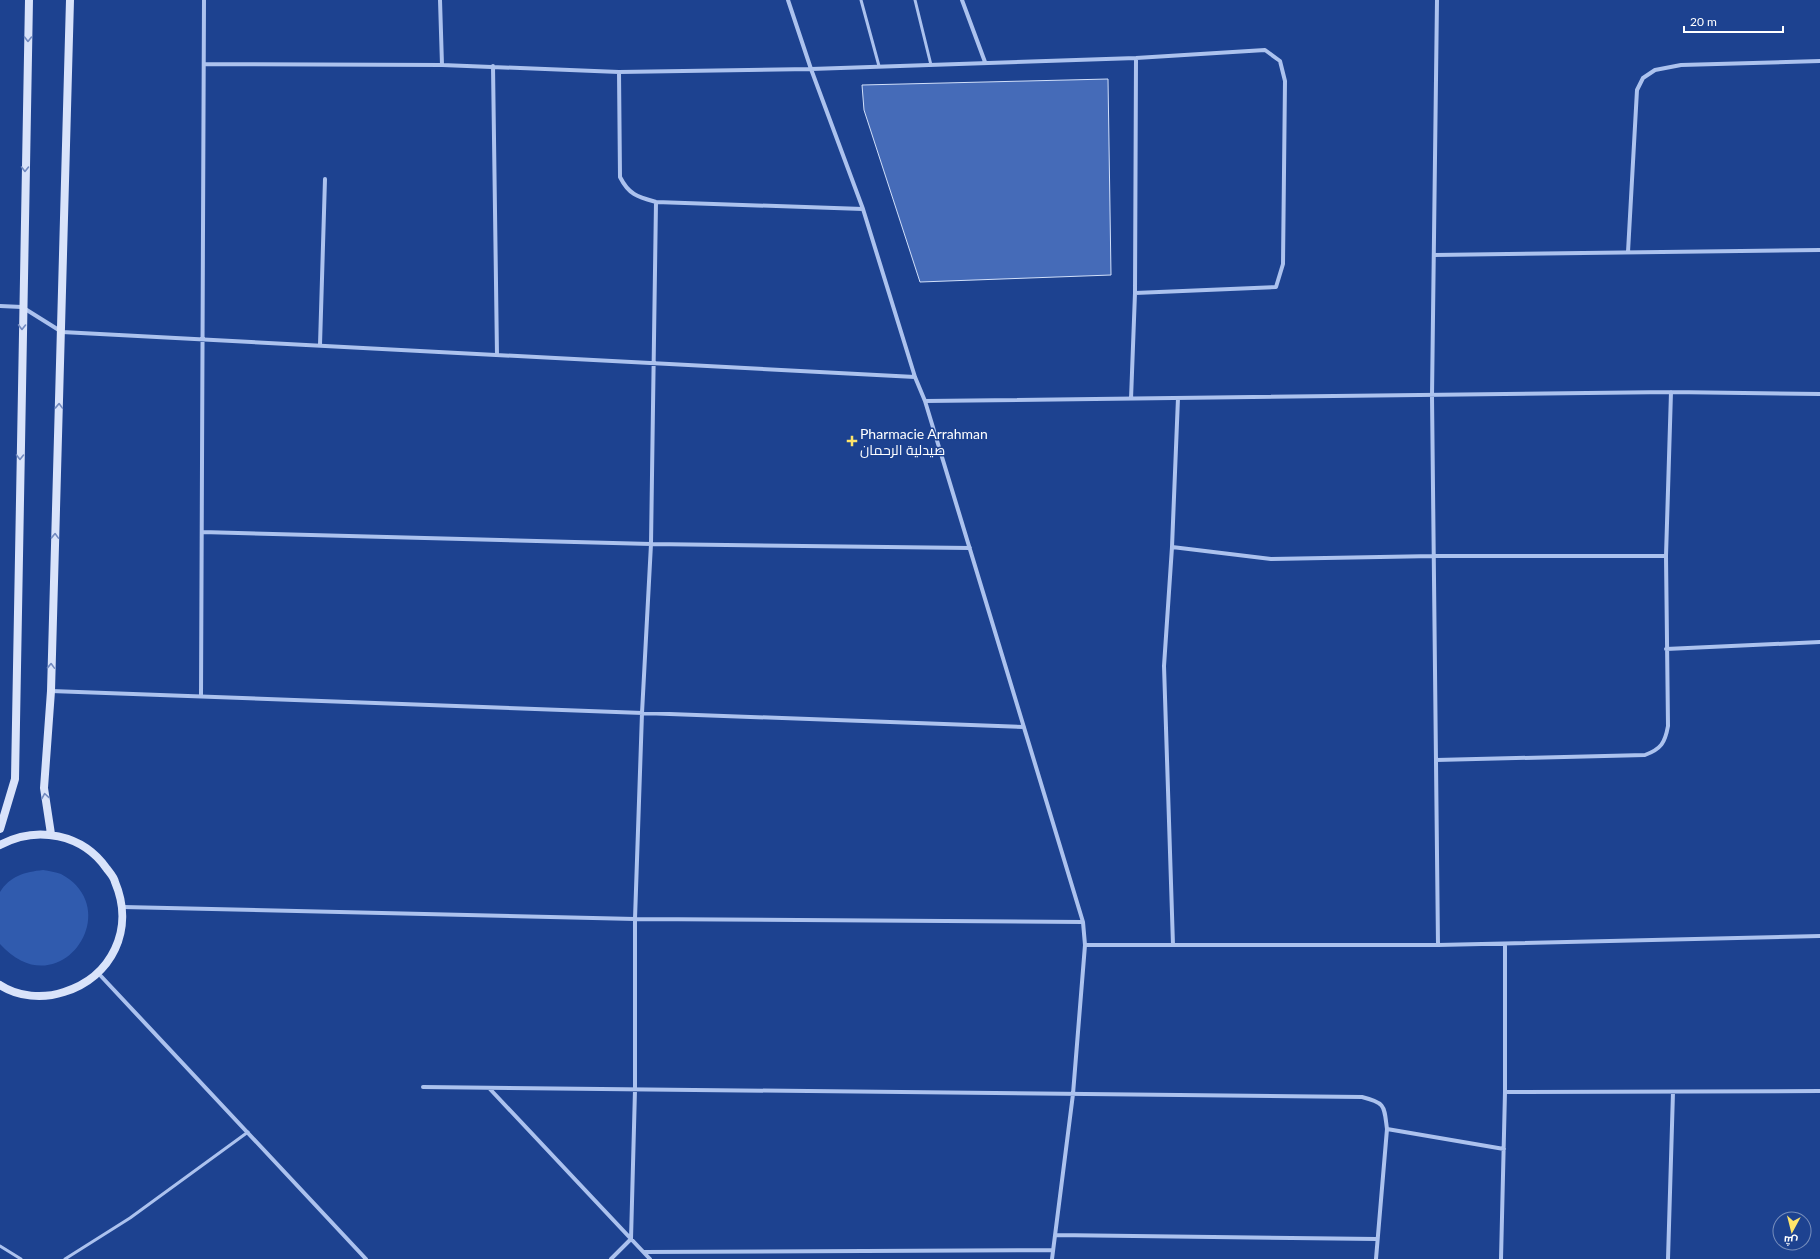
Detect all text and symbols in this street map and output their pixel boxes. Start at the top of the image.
scale bar [1684,8,1783,34]
text: 20 m [1690,14,1717,29]
one-way arrow [24,36,32,42]
one-way arrow [21,166,29,172]
one-way arrow [18,324,26,330]
one-way arrow [55,403,64,409]
place label: Pharmacie Arrahman صيدلية الرحمان [860,425,988,458]
marker: Pharmacie Arrahman صيدلية الرحمان [847,436,857,446]
one-way arrow [16,454,24,460]
one-way arrow [51,533,60,539]
one-way arrow [47,663,56,669]
one-way arrow [41,793,50,799]
north arrow [1772,1211,1812,1251]
text: ش [1783,1233,1799,1249]

